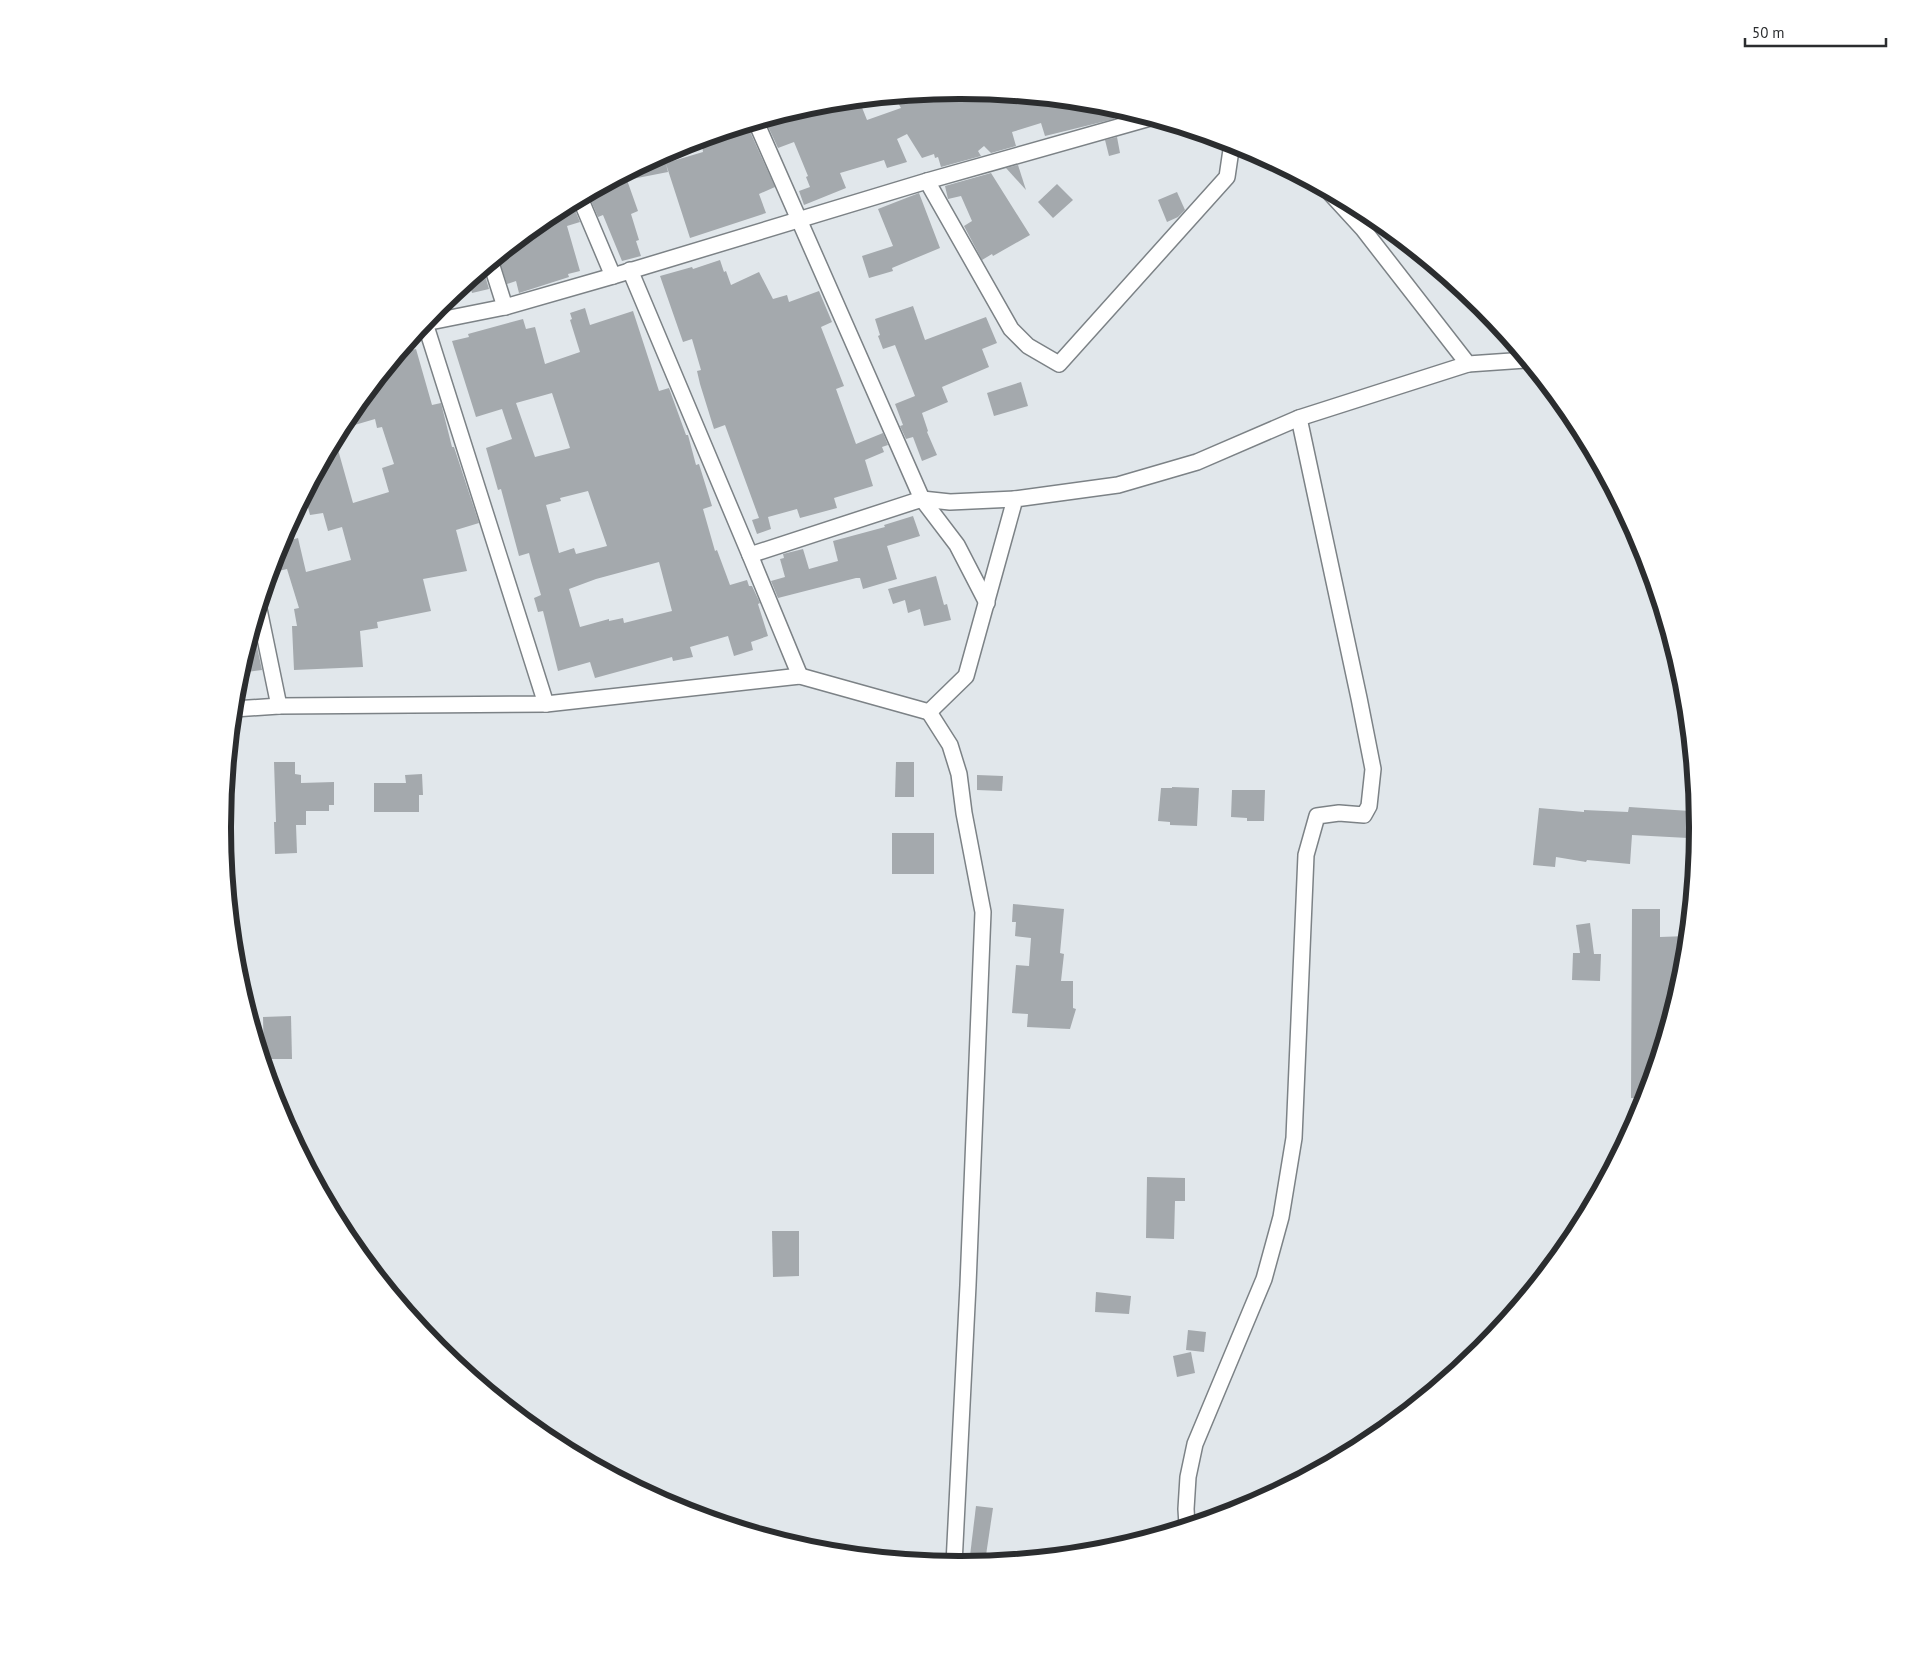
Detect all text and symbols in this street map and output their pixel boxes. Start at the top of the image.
scale bar [1745,15,1886,47]
text: 50 m [1752,23,1785,42]

